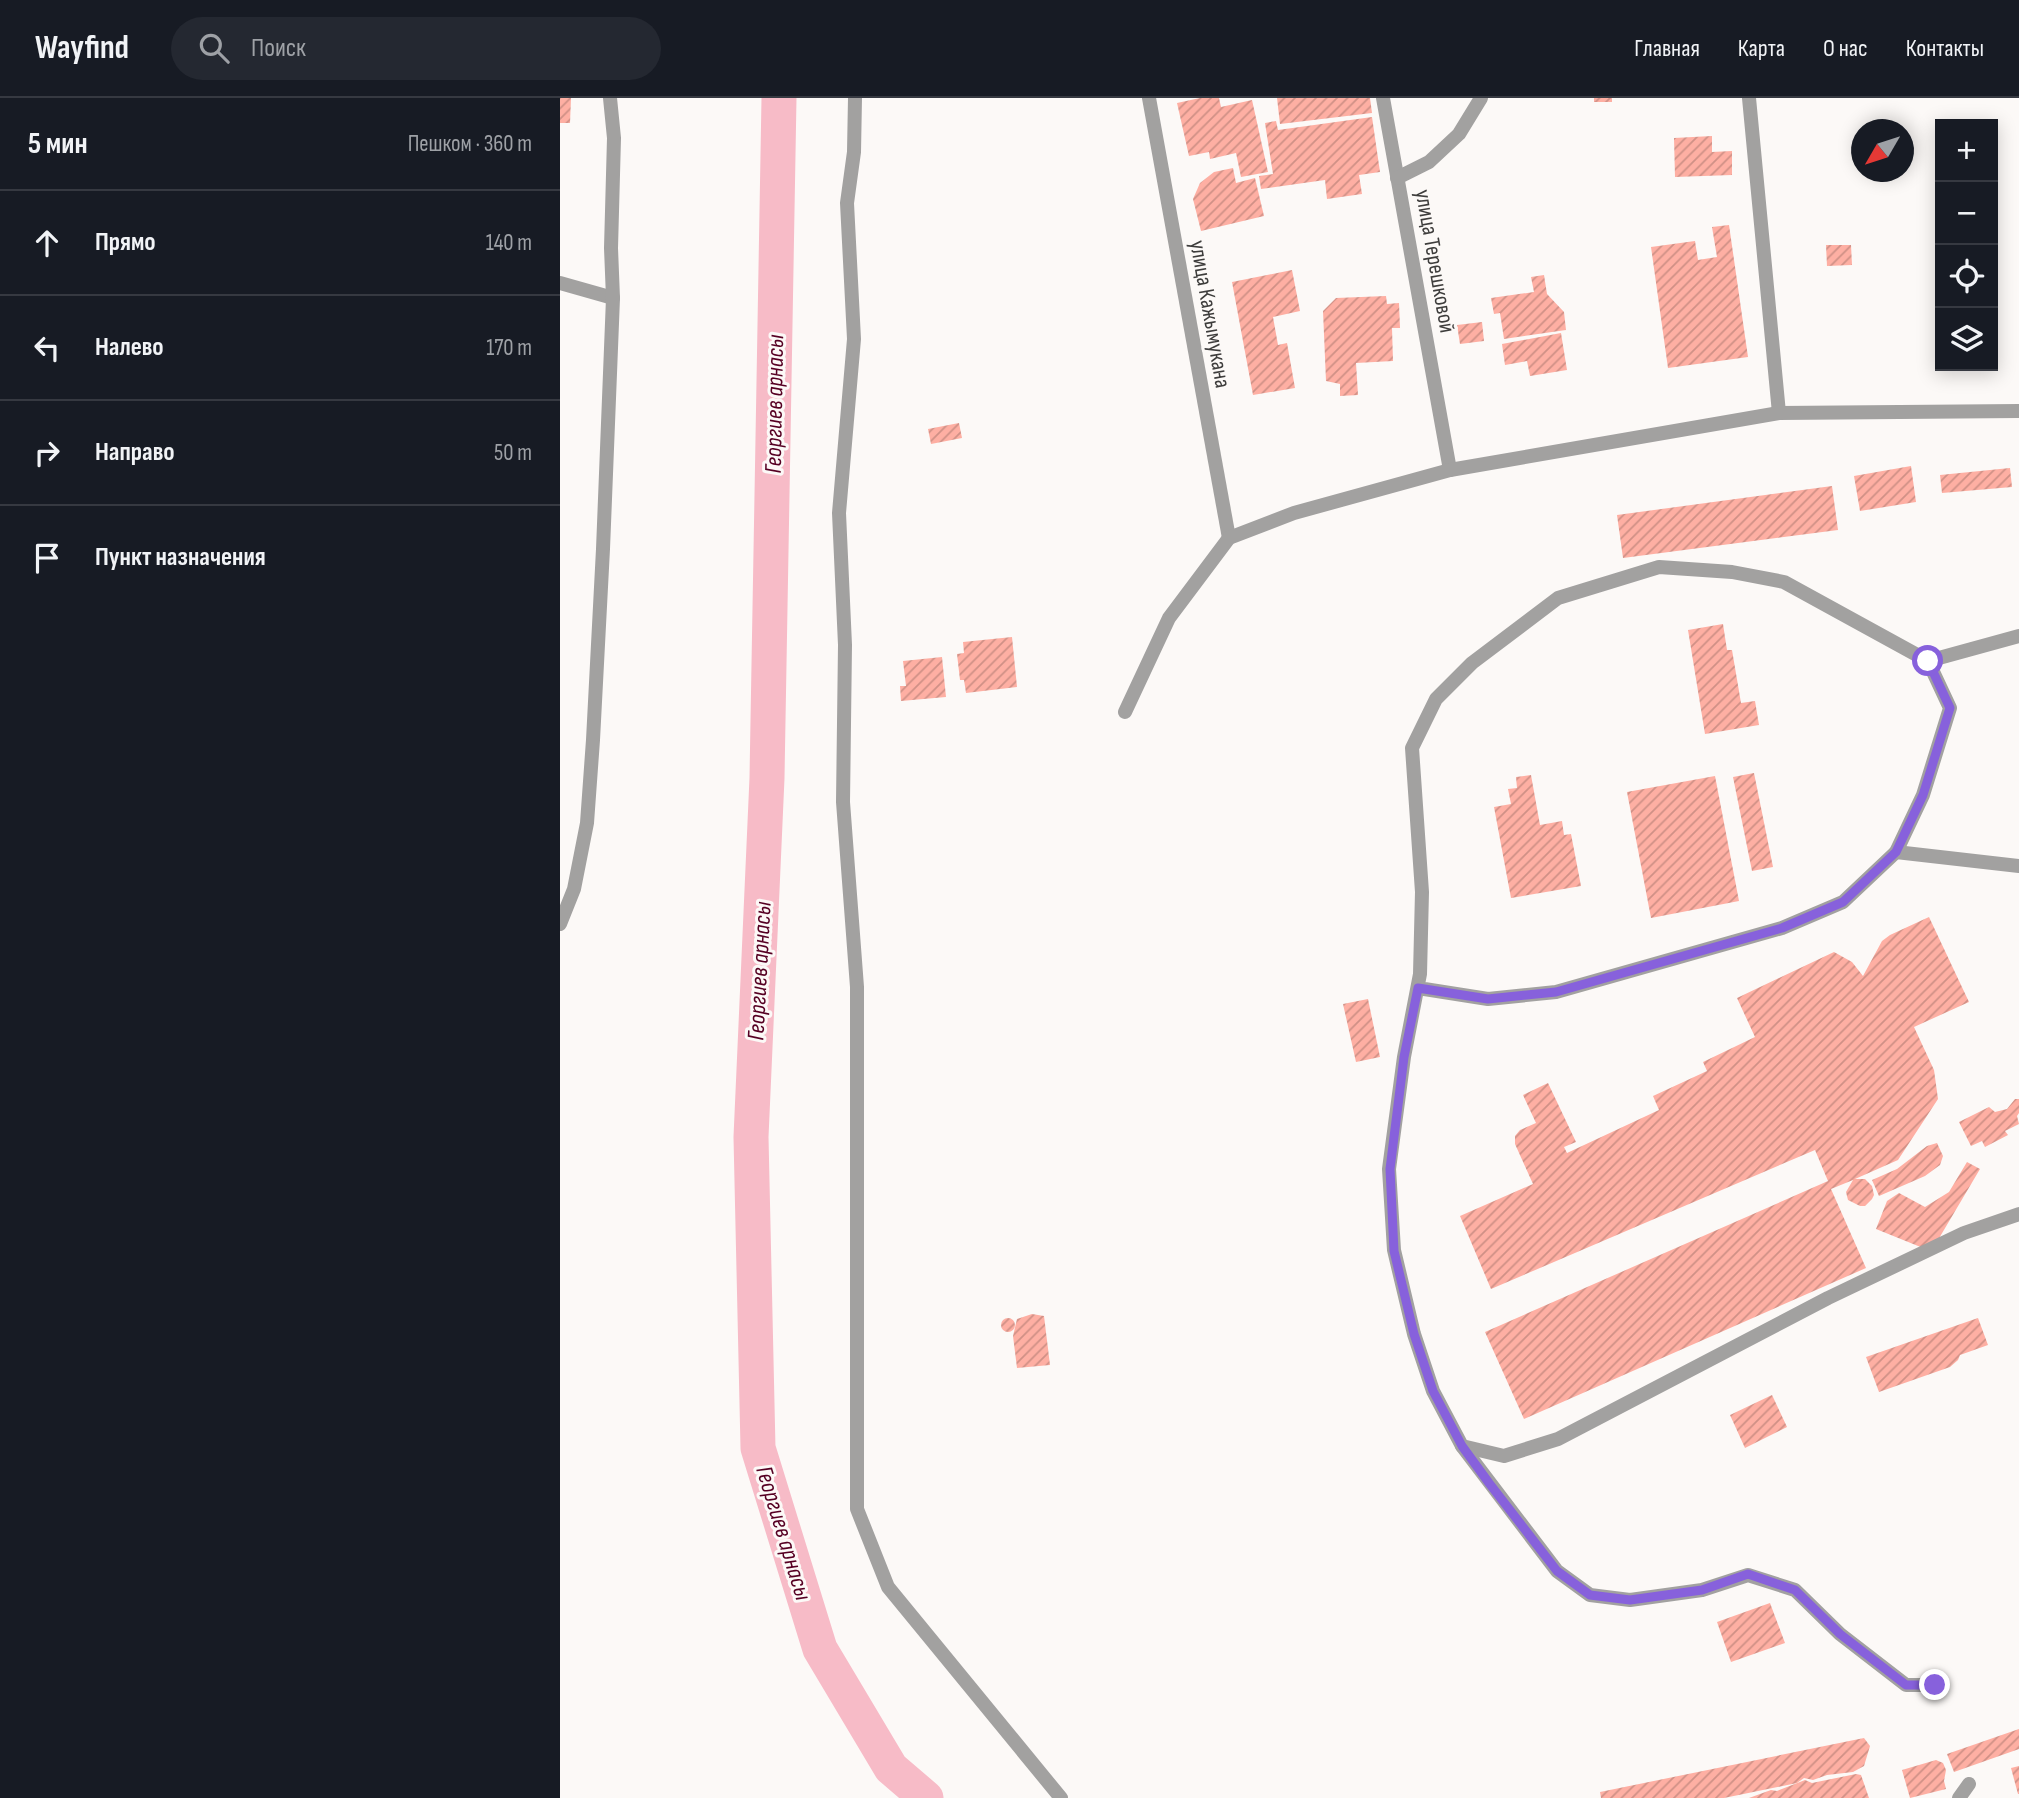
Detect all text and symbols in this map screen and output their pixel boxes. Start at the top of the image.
search box [171,17,661,80]
text: Wayfind [35,28,129,68]
icon: search [195,29,233,67]
text: Поиск [251,33,306,64]
text: Главная [1634,34,1700,63]
text: Карта [1738,34,1785,63]
text: О нас [1823,34,1868,63]
text: Контакты [1906,34,1984,63]
north arrow [1851,119,1914,182]
map controls [1935,119,1998,371]
button: + [1935,119,1998,182]
text: 5 мин [28,126,88,162]
text: Пешком · 360 m [408,130,532,158]
button: − [1935,182,1998,245]
street label: улица Терешковой [1409,187,1461,335]
icon: ahead [28,224,66,262]
text: Прямо [95,227,156,258]
text: 140 m [486,229,532,257]
street label: улица Кажымукана [1183,238,1237,390]
button: locate [1935,245,1998,308]
button: layers [1935,308,1998,371]
icon: left [28,329,66,367]
text: Налево [95,332,164,363]
text: 170 m [486,334,532,362]
water label: Георгиев арнасы [759,334,790,474]
icon: right [28,434,66,472]
text: Направо [95,437,174,468]
text: 50 m [494,439,532,467]
icon: arrive [28,539,66,577]
text: Пункт назначения [95,542,266,573]
route start [1912,645,1943,676]
water label: Георгиев арнасы [741,900,778,1041]
water label: Георгиев арнасы [749,1462,818,1604]
route end [1919,1669,1950,1700]

